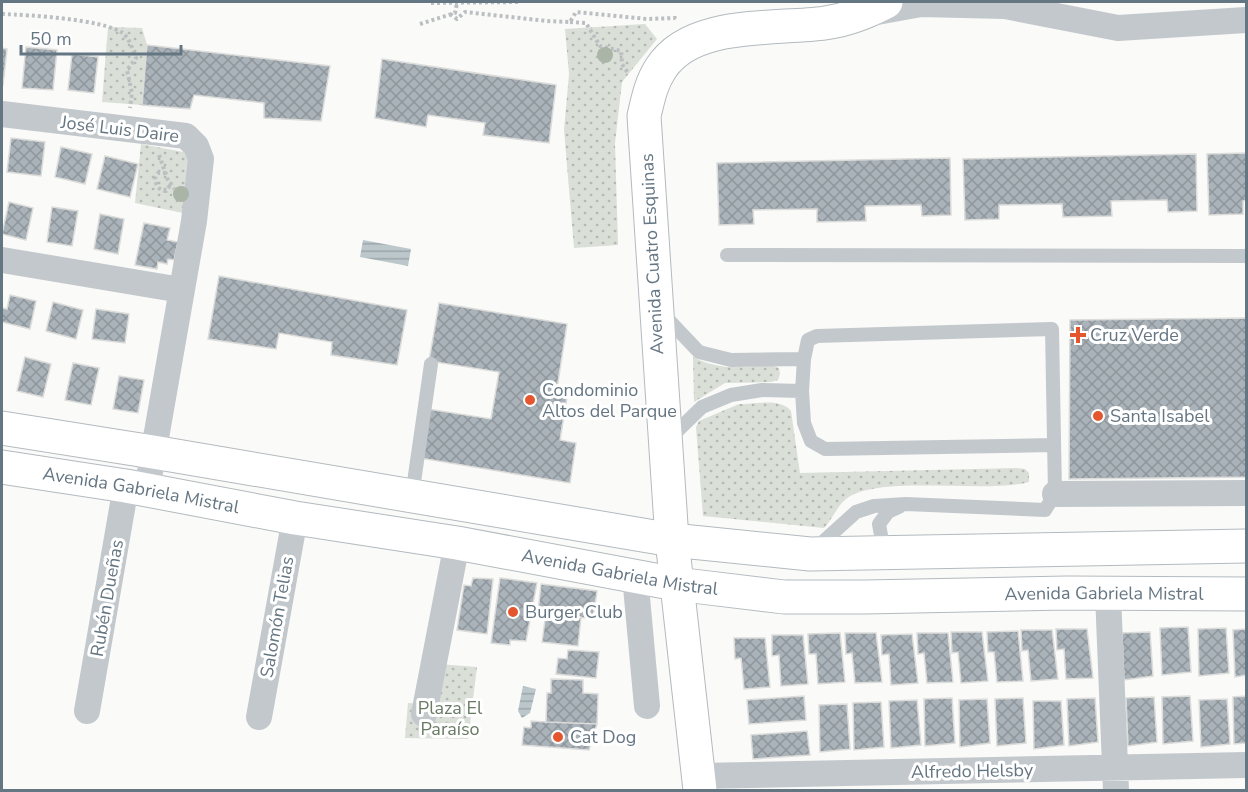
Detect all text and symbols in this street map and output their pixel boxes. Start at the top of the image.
scale bar [21,18,182,56]
text: 50 m [30,27,72,51]
street label: José Luis Daire [59,110,180,148]
street label: Avenida Cuatro Esquinas [635,153,669,355]
place label: Cruz Verde [1090,323,1179,347]
marker: Cruz Verde [1071,328,1085,342]
place label: Condominio Altos del Parque [542,378,677,423]
marker: Condominio Altos del Parque [523,393,537,407]
place label: Santa Isabel [1110,404,1210,428]
marker: Santa Isabel [1091,409,1105,423]
street label: Avenida Gabriela Mistral [41,461,242,519]
street label: Rubén Dueñas [85,538,129,658]
street label: Avenida Gabriela Mistral [520,543,720,601]
street label: Salomón Telias [255,554,299,680]
street label: Avenida Gabriela Mistral [1004,581,1204,606]
place label: Burger Club [525,600,623,624]
marker: Burger Club [506,605,520,619]
park label: Plaza El Paraíso [418,696,483,741]
place label: Cat Dog [570,725,636,749]
marker: Cat Dog [551,730,565,744]
street label: Alfredo Helsby [911,758,1034,784]

